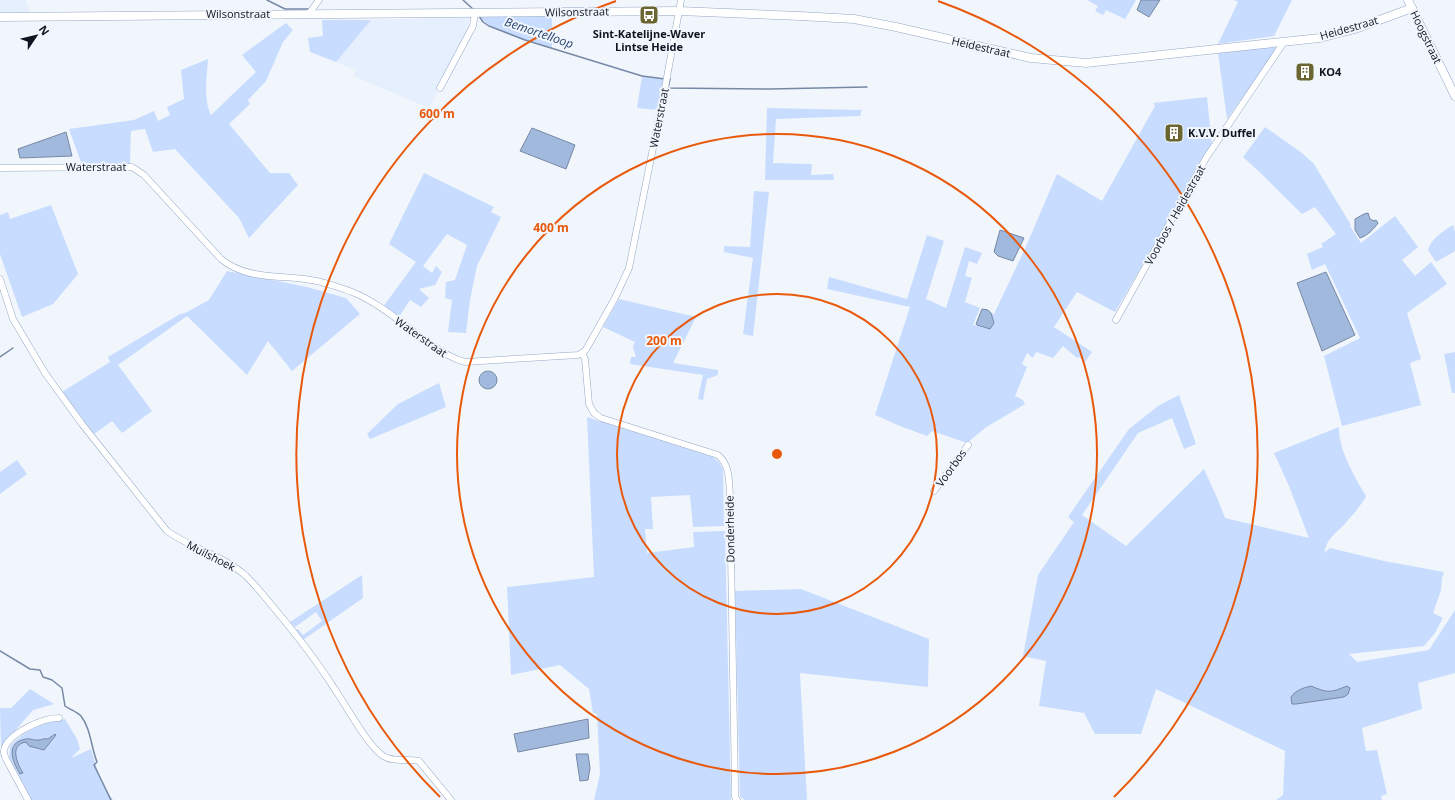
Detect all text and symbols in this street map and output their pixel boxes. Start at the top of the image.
street label: Wilsonstraat [545,3,609,20]
bus stop icon: Sint-Katelijne-Waver Lintse Heide [638,4,660,26]
street label: Wilsonstraat [206,6,270,21]
street label: Hoogstraat [1407,8,1446,66]
street label: Heidestraat [1318,12,1380,43]
water label: Bemortelloop [503,13,576,52]
north arrow [16,16,56,56]
text: N [36,22,53,38]
place label: Sint-Katelijne-Waver Lintse Heide [593,26,705,54]
street label: Heidestraat [950,32,1012,61]
building icon: KO4 [1294,61,1316,83]
place label: KO4 [1319,64,1342,79]
street label: Waterstraat [645,87,672,149]
text: 600 m [419,105,455,122]
building icon: K.V.V. Duffel [1163,122,1185,144]
place label: K.V.V. Duffel [1188,125,1256,140]
street label: Waterstraat [66,159,126,174]
street label: Voorbos / Heidestraat [1141,162,1208,268]
text: 400 m [533,219,569,236]
street label: Waterstraat [392,313,450,360]
text: 200 m [646,332,682,349]
street label: Voorbos [932,446,969,489]
centre of rings [770,447,784,461]
street label: Donderheide [721,495,738,563]
street label: Muilshoek [184,537,238,574]

